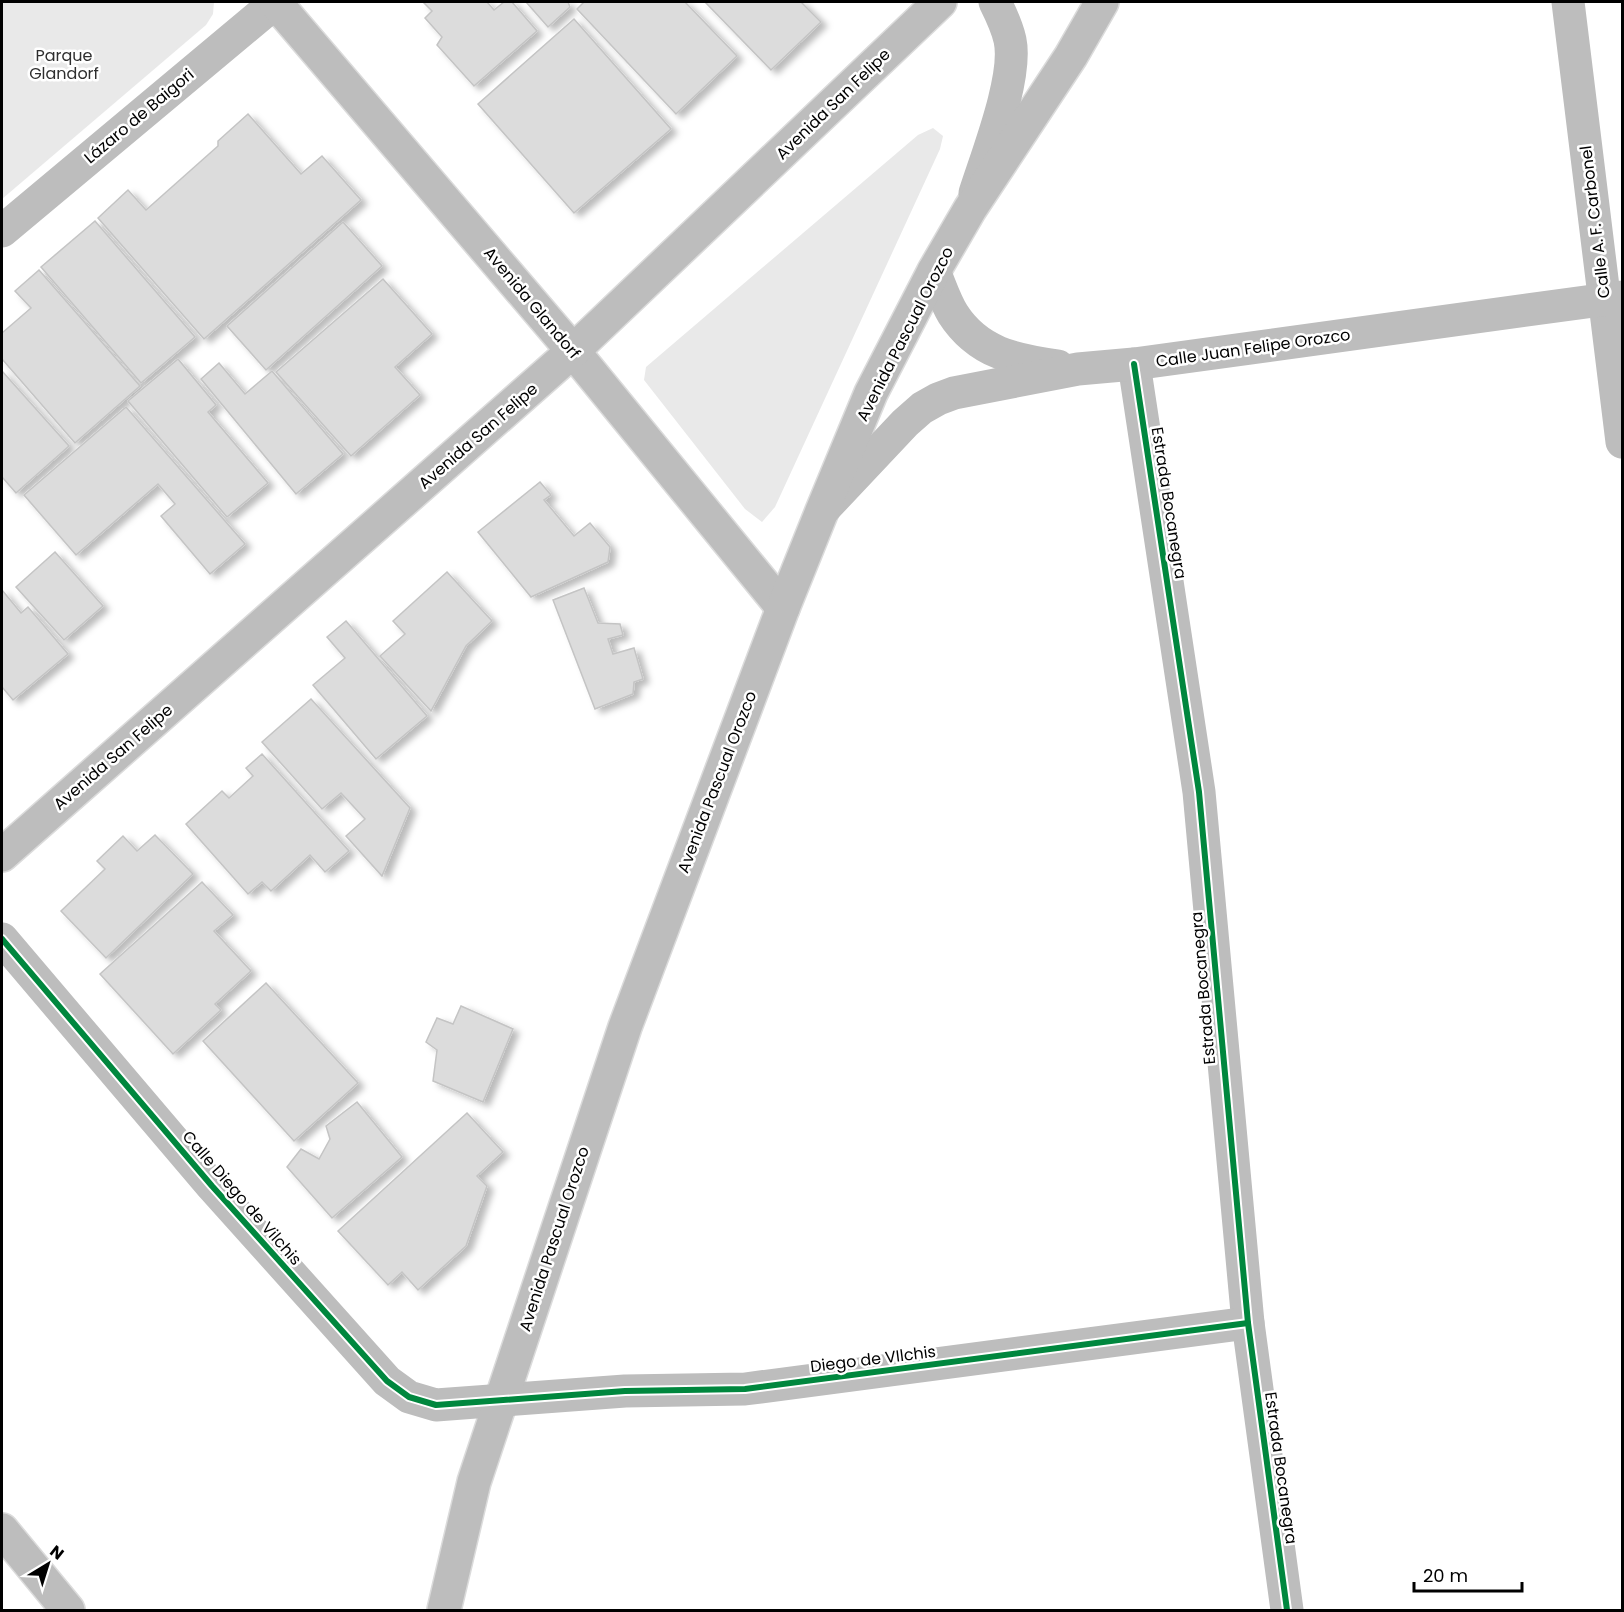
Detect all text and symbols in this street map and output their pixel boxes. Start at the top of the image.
street label: Avenida San Felipe [771,43,895,165]
park label: Parque Glandorf [29,44,99,85]
street label: Lázaro de Baigori [79,63,199,169]
street label: Calle A. F. Carbonel [1574,144,1616,300]
street label: Avenida Glandorf [478,242,586,364]
street label: Avenida Pascual Orozco [851,243,959,425]
street label: Calle Juan Felipe Orozco [1154,323,1352,373]
street label: Avenida San Felipe [413,378,543,494]
street label: Estrada Bocanegra [1146,425,1192,581]
street label: Avenida Pascual Orozco [672,688,762,876]
street label: Avenida San Felipe [48,699,178,815]
street label: Estrada Bocanegra [1185,911,1221,1065]
street label: Calle Diego de Vilchis [177,1126,307,1270]
street label: Avenida Pascual Orozco [513,1144,595,1334]
street label: Diego de VIlchis [809,1340,937,1378]
street label: Estrada Bocanegra [1259,1390,1303,1546]
north arrow [18,1534,78,1594]
text: N [45,1540,69,1565]
scale bar [1414,1555,1522,1593]
text: 20 m [1423,1563,1468,1588]

